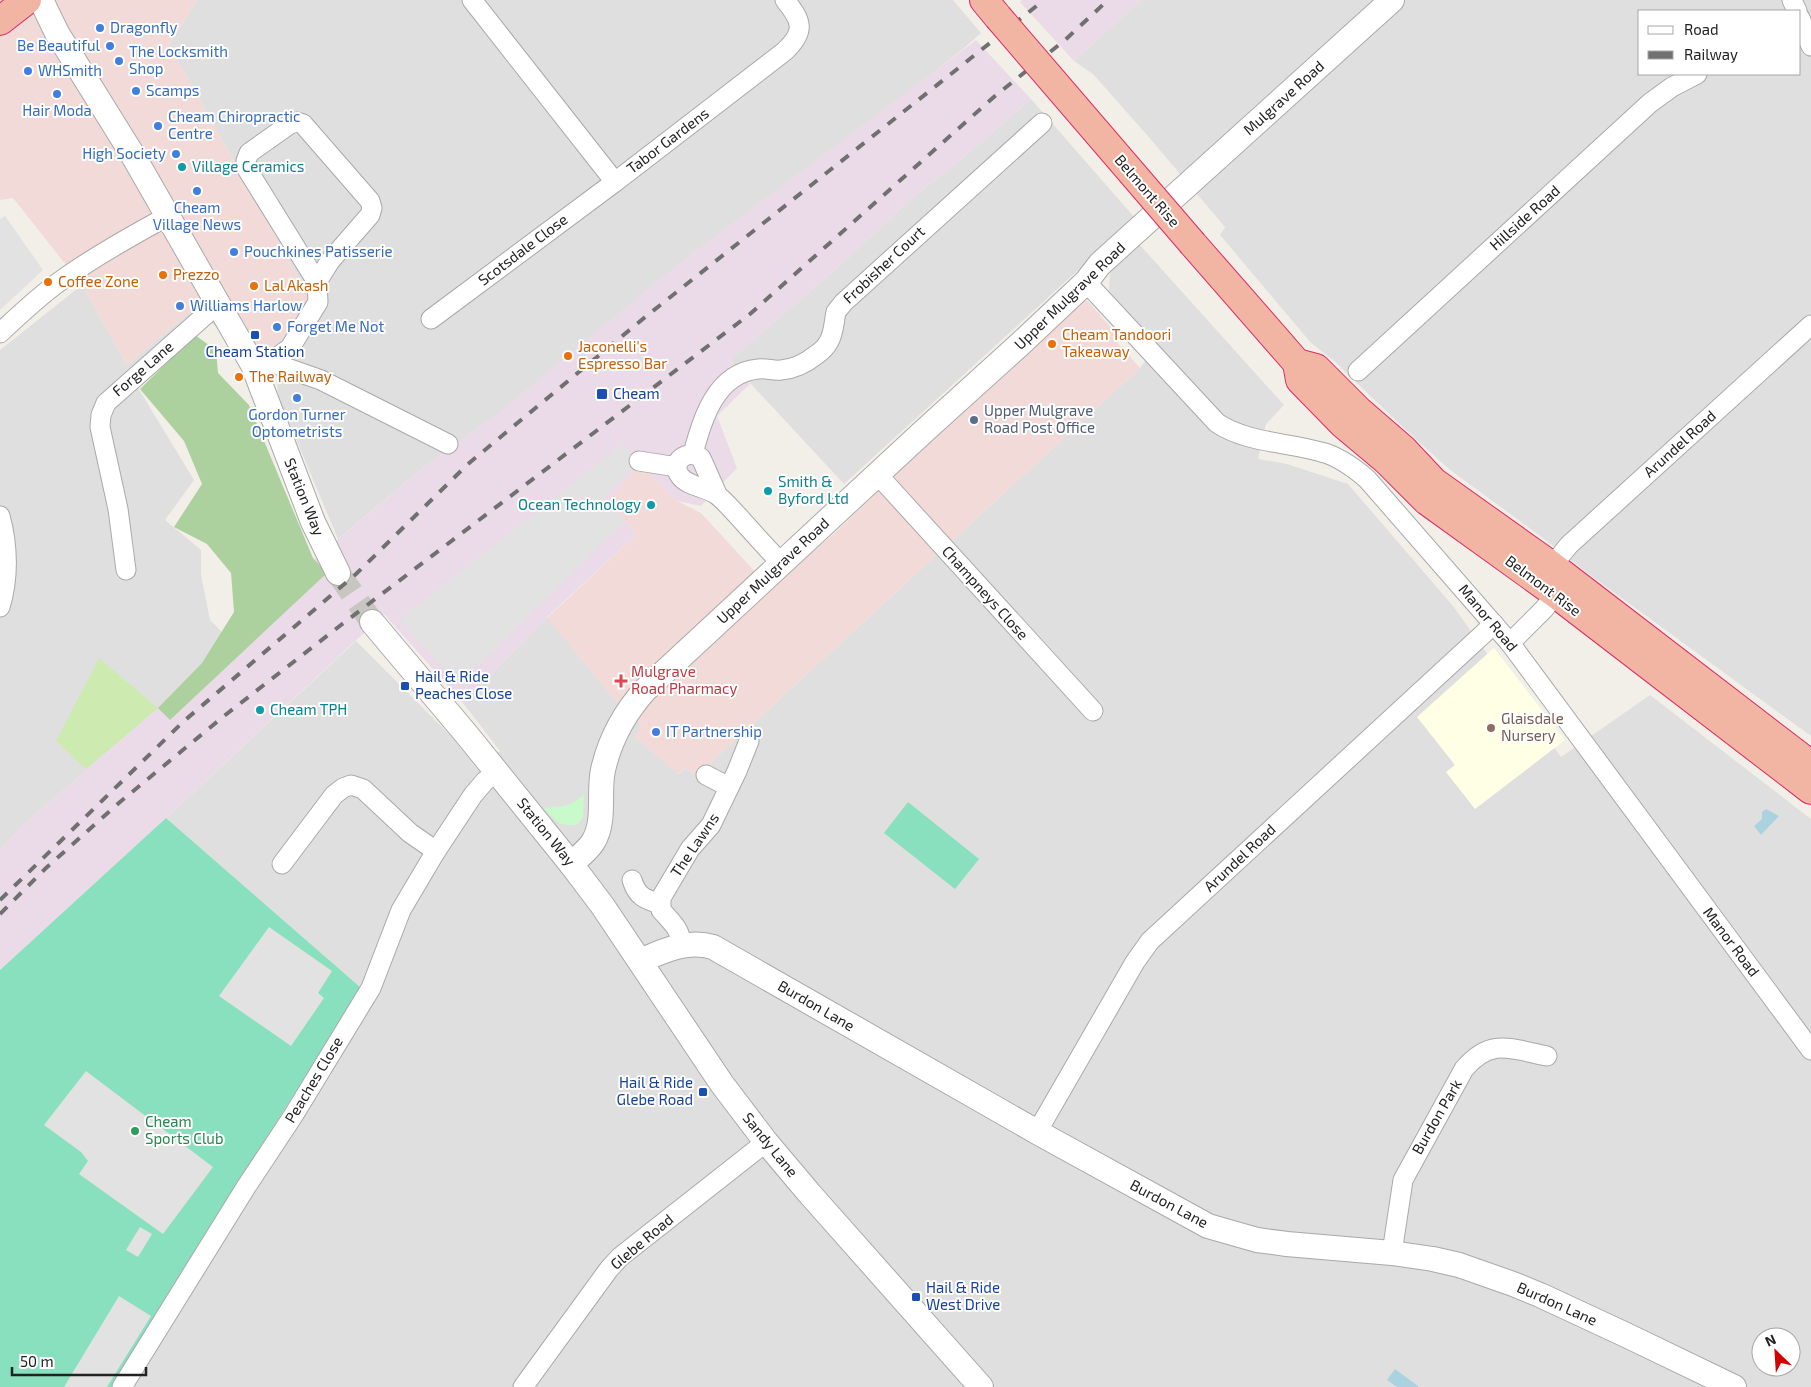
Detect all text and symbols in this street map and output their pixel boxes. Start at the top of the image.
legend [1638,10,1801,75]
place label: Dragonfly [110,18,177,36]
text: Road [1684,20,1719,38]
marker: Dragonfly [94,22,106,34]
place label: Be Beautiful [17,36,101,54]
marker: Be Beautiful [104,40,116,52]
place label: The Locksmith Shop [129,42,228,77]
text: Railway [1684,45,1738,63]
marker: The Locksmith Shop [113,55,125,67]
street label: Mulgrave Road [1239,56,1327,138]
place label: WHSmith [38,61,102,79]
marker: WHSmith [22,65,34,77]
place label: Scamps [146,81,199,99]
marker: Scamps [130,85,142,97]
marker: Hair Moda [51,88,63,100]
place label: Hair Moda [22,101,92,119]
street label: Tabor Gardens [623,103,712,177]
place label: Cheam Chiropractic Centre [168,107,300,142]
marker: Cheam Chiropractic Centre [152,120,164,132]
place label: High Society [82,144,166,162]
marker: High Society [170,148,182,160]
street label: Belmont Rise [1111,151,1184,230]
place label: Village Ceramics [192,157,304,175]
marker: Village Ceramics [176,161,188,173]
street label: Hillside Road [1485,181,1563,254]
marker: Cheam Village News [191,185,203,197]
place label: Cheam Village News [153,198,241,233]
street label: Scotsdale Close [474,210,571,289]
street label: Frobisher Court [839,222,928,307]
street label: Upper Mulgrave Road [1010,238,1128,353]
place label: Pouchkines Patisserie [244,242,393,260]
marker: Pouchkines Patisserie [228,246,240,258]
place label: Prezzo [173,265,220,283]
marker: Prezzo [157,269,169,281]
place label: Coffee Zone [58,272,139,290]
marker: Coffee Zone [42,276,54,288]
place label: Lal Akash [264,276,329,294]
marker: Lal Akash [248,280,260,292]
place label: Williams Harlow [190,296,302,314]
marker: Williams Harlow [174,300,186,312]
place label: Forget Me Not [287,317,384,335]
marker: Forget Me Not [271,321,283,333]
place label: Cheam Tandoori Takeaway [1062,325,1171,360]
marker: Cheam Station [249,329,261,341]
street label: Forge Lane [108,337,176,400]
place label: Jaconelli's Espresso Bar [578,337,667,372]
marker: Cheam Tandoori Takeaway [1046,338,1058,350]
place label: Cheam Station [206,342,305,360]
marker: Jaconelli's Espresso Bar [562,350,574,362]
place label: The Railway [249,367,332,385]
marker: The Railway [233,371,245,383]
place label: Cheam [613,384,660,402]
marker: Cheam [595,387,609,401]
marker: Gordon Turner Optometrists [291,392,303,404]
place label: Upper Mulgrave Road Post Office [984,401,1095,436]
place label: Gordon Turner Optometrists [248,405,346,440]
street label: Arundel Road [1639,406,1719,480]
marker: Upper Mulgrave Road Post Office [968,414,980,426]
street label: Station Way [281,455,329,538]
place label: Smith & Byford Ltd [778,472,849,507]
marker: Smith & Byford Ltd [762,485,774,497]
place label: Ocean Technology [518,495,641,513]
marker: Ocean Technology [645,499,657,511]
street label: Upper Mulgrave Road [712,514,832,627]
street label: Champneys Close [939,542,1033,643]
street label: Belmont Rise [1502,551,1585,619]
street label: Manor Road [1455,580,1522,655]
place label: Mulgrave Road Pharmacy [631,662,737,697]
place label: Hail & Ride Peaches Close [415,667,512,702]
marker: Mulgrave Road Pharmacy [615,675,627,687]
marker: Hail & Ride Peaches Close [399,680,411,692]
place label: Cheam TPH [270,700,347,718]
marker: Cheam TPH [254,704,266,716]
place label: Glaisdale Nursery [1501,709,1564,744]
place label: IT Partnership [666,722,762,740]
marker: Glaisdale Nursery [1485,722,1497,734]
marker: IT Partnership [650,726,662,738]
street label: Station Way [514,794,580,869]
street label: The Lawns [666,809,722,880]
street label: Arundel Road [1200,820,1279,895]
street label: Manor Road [1700,903,1764,980]
street label: Burdon Lane [775,976,858,1034]
street label: Peaches Close [280,1033,346,1126]
place label: Hail & Ride Glebe Road [617,1073,693,1108]
street label: Burdon Park [1407,1076,1465,1157]
marker: Hail & Ride Glebe Road [697,1086,709,1098]
street label: Sandy Lane [739,1109,802,1180]
place label: Cheam Sports Club [145,1112,223,1147]
marker: Cheam Sports Club [129,1125,141,1137]
street label: Burdon Lane [1127,1175,1211,1231]
street label: Glebe Road [606,1210,676,1273]
street label: Burdon Lane [1515,1277,1600,1329]
place label: Hail & Ride West Drive [926,1278,1000,1313]
marker: Hail & Ride West Drive [910,1291,922,1303]
north arrow [1751,1327,1801,1377]
text: N [1762,1330,1778,1350]
scale bar [12,1344,146,1376]
text: 50 m [20,1352,54,1370]

